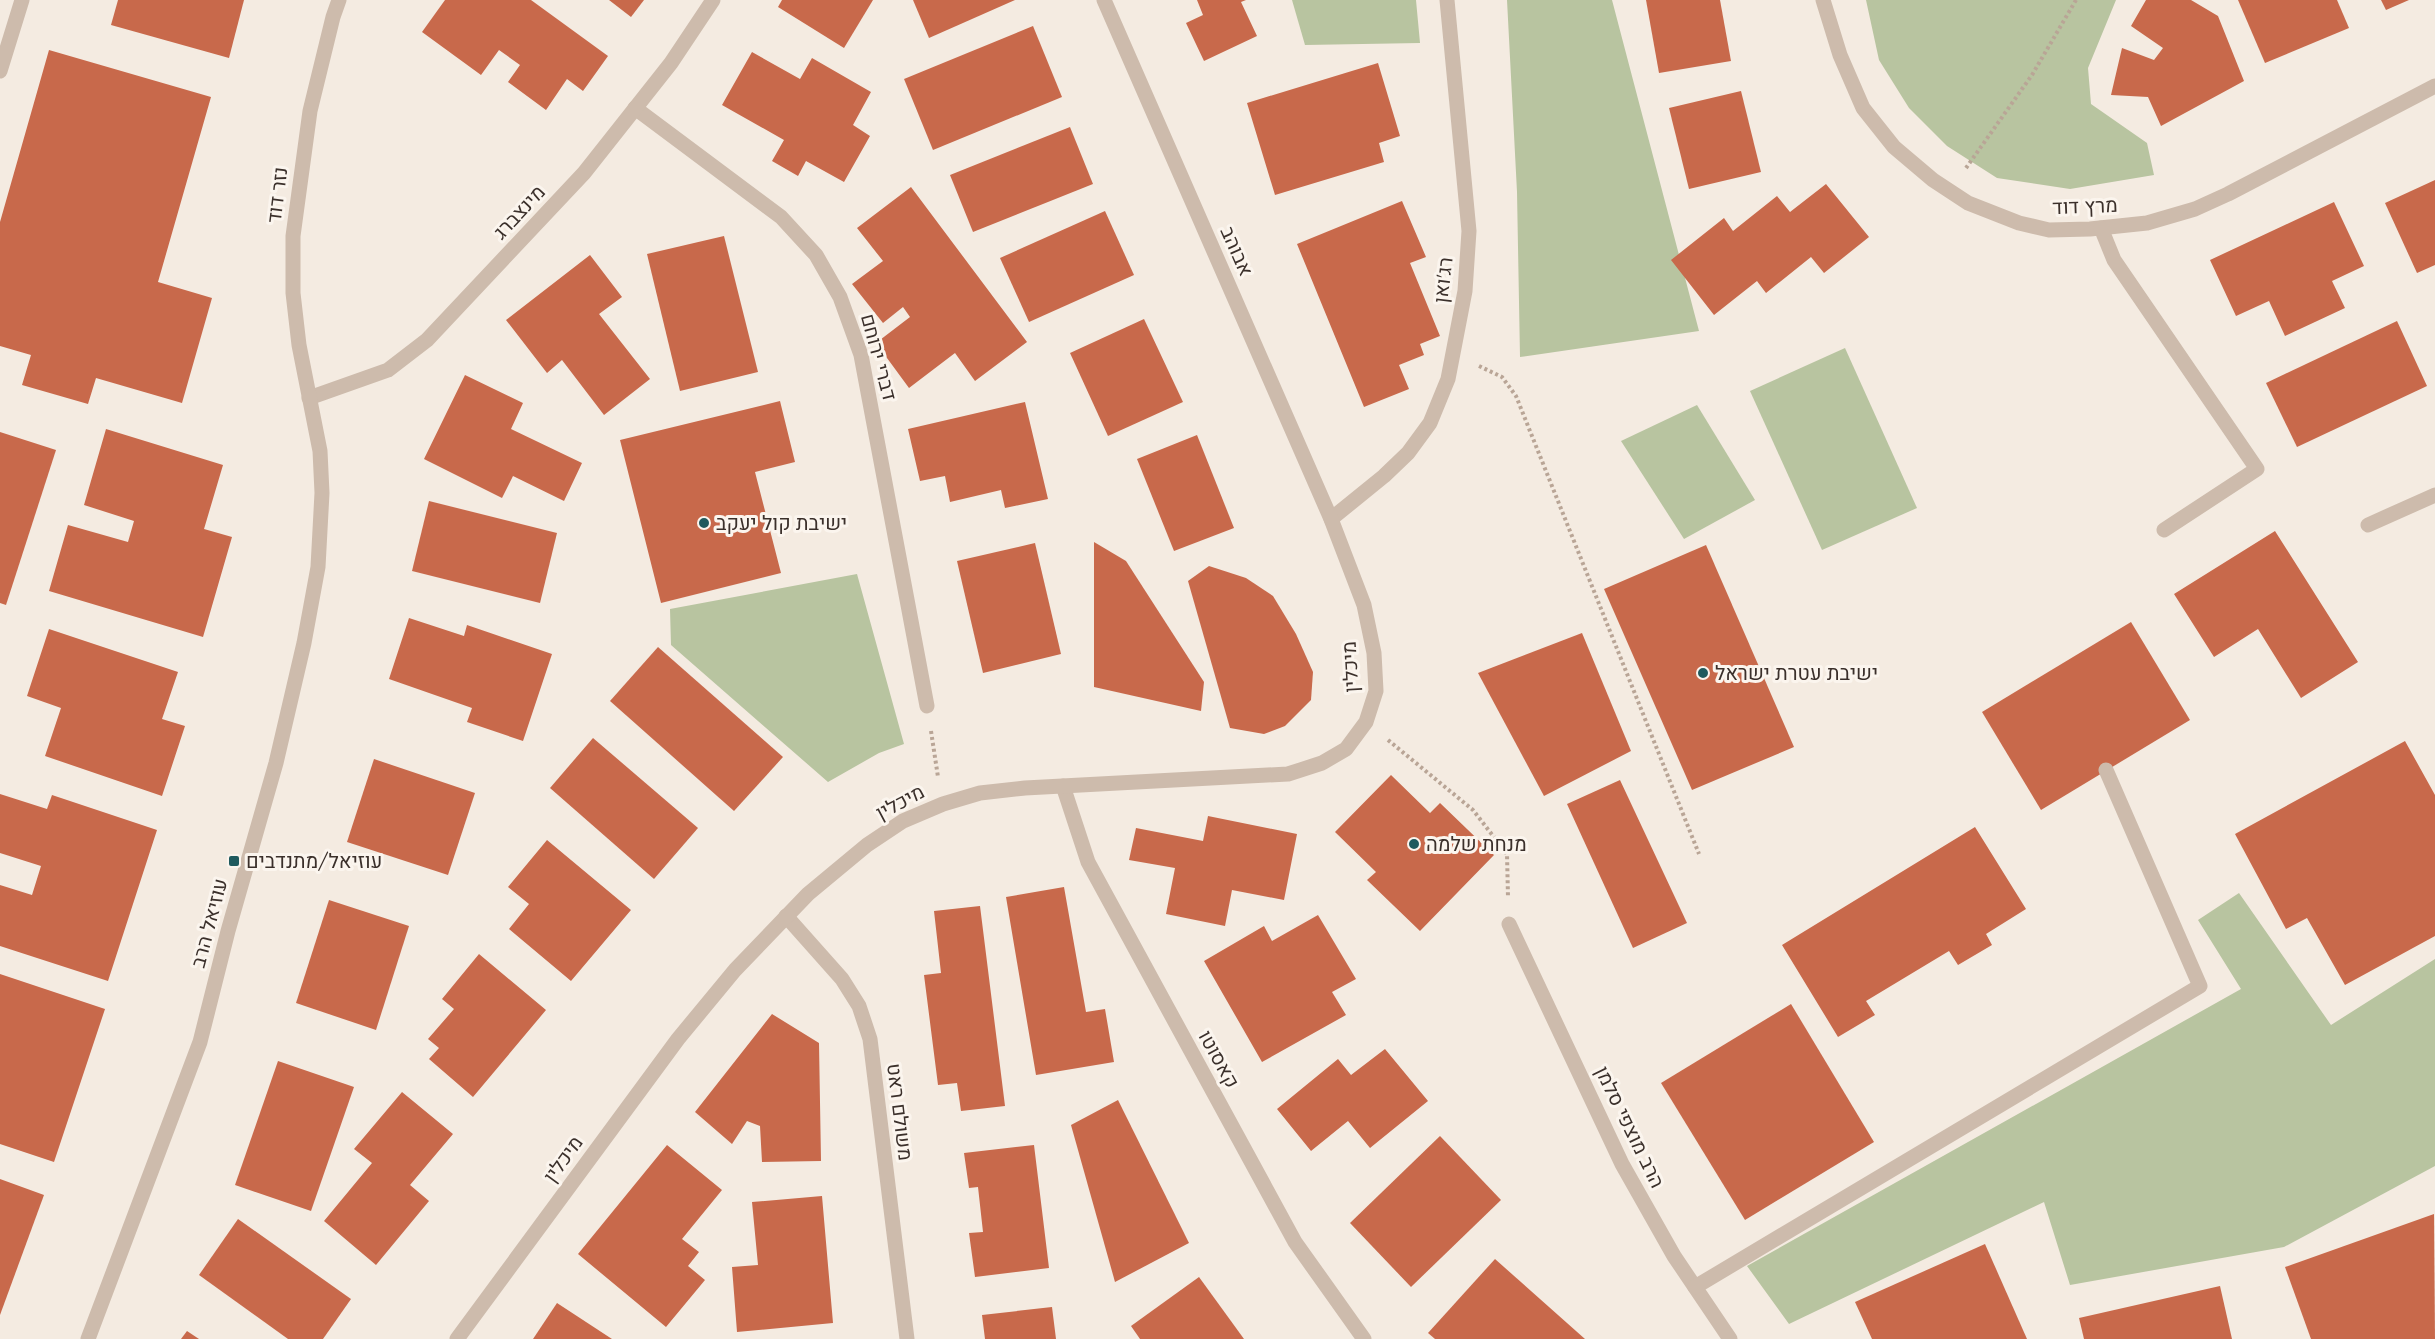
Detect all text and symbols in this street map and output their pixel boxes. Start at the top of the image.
street label: נזר דוד [261,165,292,224]
street label: מינצברג [487,179,550,244]
street label: מרץ דוד [2052,192,2118,219]
street label: אבוהב [1216,222,1259,279]
street label: רג'ואן [1427,256,1458,304]
street label: דברי ירוחם [856,311,903,403]
place label: ישיבת קול יעקב [716,510,847,535]
marker: ישיבת קול יעקב [697,516,711,530]
street label: מיכלין [1336,641,1363,693]
place label: ישיבת עטרת ישראל [1715,660,1878,685]
marker: ישיבת עטרת ישראל [1696,666,1710,680]
street label: מיכלין [871,778,928,825]
place label: מנחת שלמה [1426,831,1527,856]
marker: מנחת שלמה [1407,837,1421,851]
place label: עוזיאל/מתנדבים [246,848,382,873]
marker: עוזיאל/מתנדבים [227,854,241,868]
street label: עוזיאל הרב [185,876,232,970]
street label: קאסוטו [1193,1026,1245,1092]
street label: משולם ראט [882,1062,919,1162]
street label: הרב מוצפי סלמן [1590,1062,1671,1192]
street label: מיכלין [537,1131,588,1187]

